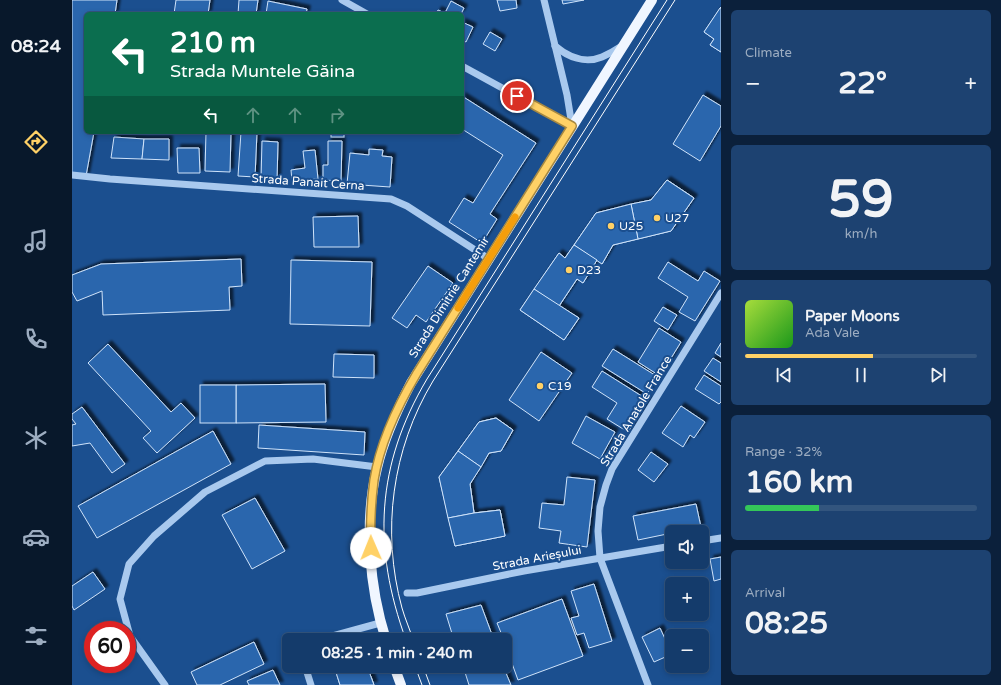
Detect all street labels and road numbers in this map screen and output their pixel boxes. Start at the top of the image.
street label: Strada Panait Cerna [251,171,365,193]
street label: Strada Dimitrie Cantemir [406,233,492,360]
street label: Strada Anatole France [597,353,675,469]
street label: Strada Arieșului [491,543,583,573]

